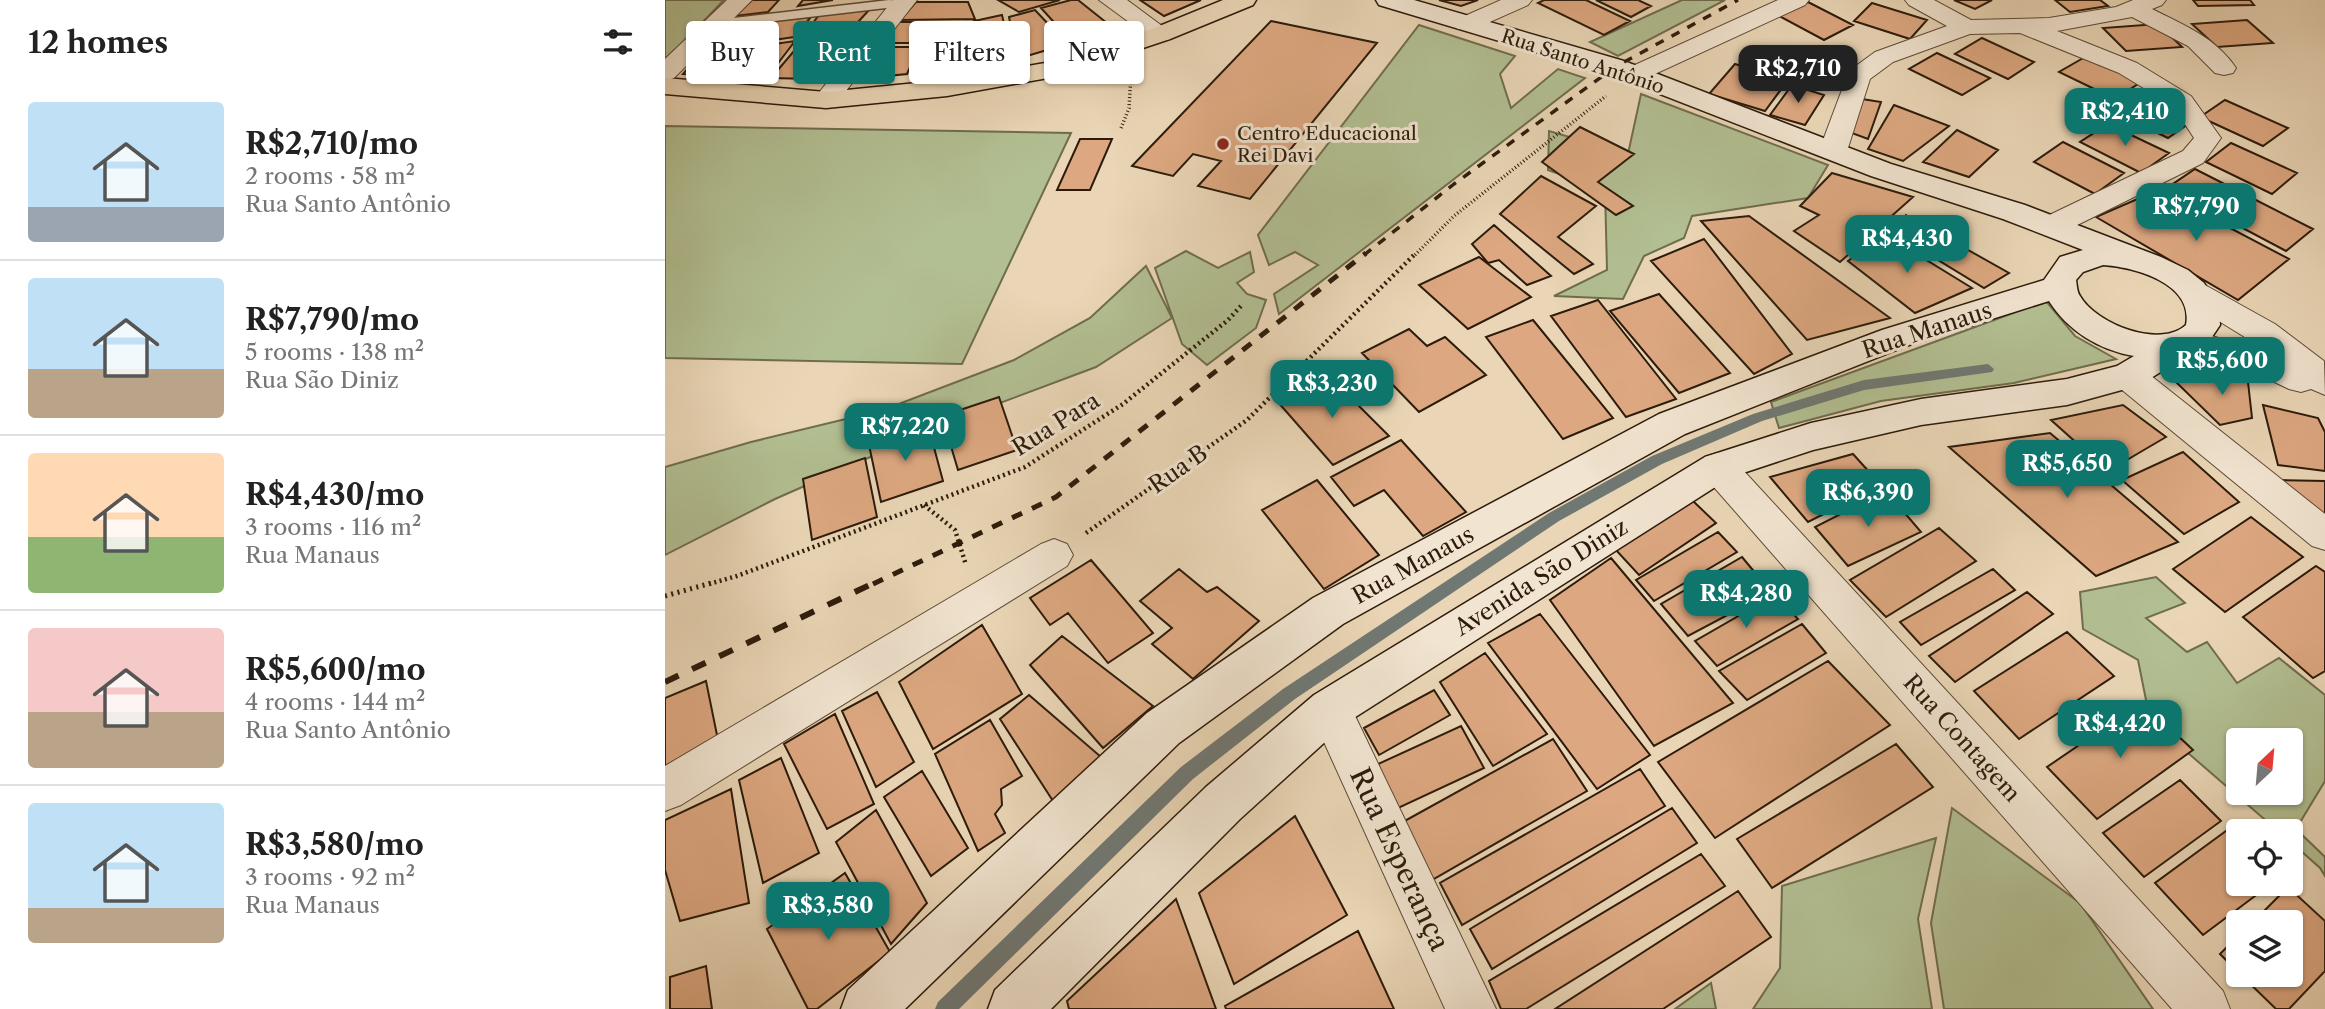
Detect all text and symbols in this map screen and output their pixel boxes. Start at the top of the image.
chip: Buy [686,21,779,84]
chip: Rent [793,21,895,84]
chip: Filters [909,21,1030,84]
chip: New [1044,21,1144,84]
icon: filters [599,23,637,61]
text: 12 homes [28,24,168,61]
street label: Rua Santo Antônio [1498,24,1667,99]
pin: R$2,710 [1733,46,1863,105]
text: R$2,710 [1755,54,1841,82]
pin: R$2,410 [2060,88,2190,148]
text: R$2,410 [2081,97,2169,125]
place label: Centro Educacional Rei Davi [1237,122,1417,167]
text: R$2,710/mo [245,125,418,162]
icon: home [84,130,168,214]
marker: Centro Educacional Rei Davi [1215,136,1231,152]
text: 2 rooms · 58 m² [245,162,415,190]
pin: R$7,790 [2131,184,2261,243]
text: Rua Santo Antônio [245,190,451,218]
text: R$7,790 [2152,192,2240,220]
pin: R$4,430 [1842,216,1972,275]
text: R$4,430 [1861,224,1953,252]
street label: Rua Manaus [1859,296,1995,364]
text: R$7,790/mo [245,301,419,338]
icon: home [84,306,168,390]
text: 5 rooms · 138 m² [245,338,424,366]
pin: R$5,600 [2157,338,2287,397]
text: R$5,600 [2176,346,2268,374]
pin: R$3,230 [1267,360,1397,420]
text: Rua São Diniz [245,366,399,394]
text: R$3,230 [1286,369,1378,397]
street label: Rua Para [1007,386,1106,462]
pin: R$7,220 [840,404,970,463]
text: R$7,220 [860,412,950,440]
street label: Rua B [1143,439,1213,499]
pin: R$5,650 [2002,440,2132,500]
text: R$5,650 [2022,449,2112,477]
pin: R$6,390 [1803,470,1933,529]
text: R$4,430/mo [245,476,424,513]
text: R$6,390 [1822,478,1914,506]
icon: home [84,481,168,565]
street label: Avenida São Diniz [1449,512,1633,642]
text: 3 rooms · 116 m² [245,513,421,541]
street label: Rua Manaus [1347,520,1479,610]
text: Rua Manaus [245,541,380,569]
pin: R$4,280 [1681,570,1811,630]
text: R$4,280 [1700,579,1792,607]
text: R$5,600/mo [245,651,426,688]
icon: home [84,656,168,740]
street label: Rua Contagem [1897,669,2027,807]
text: 4 rooms · 144 m² [245,688,425,716]
pin: R$4,420 [2055,700,2185,760]
text: R$4,420 [2074,709,2166,737]
text: Rua Santo Antônio [245,716,451,744]
north arrow [2226,728,2303,805]
map controls [2226,728,2303,987]
street label: Rua Esperança [1343,762,1457,956]
button: locate [2226,819,2303,896]
text: R$3,580/mo [245,826,424,863]
icon: home [84,831,168,915]
text: 3 rooms · 92 m² [245,863,415,891]
pin: R$3,580 [763,883,893,942]
text: Rua Manaus [245,891,380,919]
text: R$3,580 [782,891,874,919]
button: layers [2226,910,2303,987]

